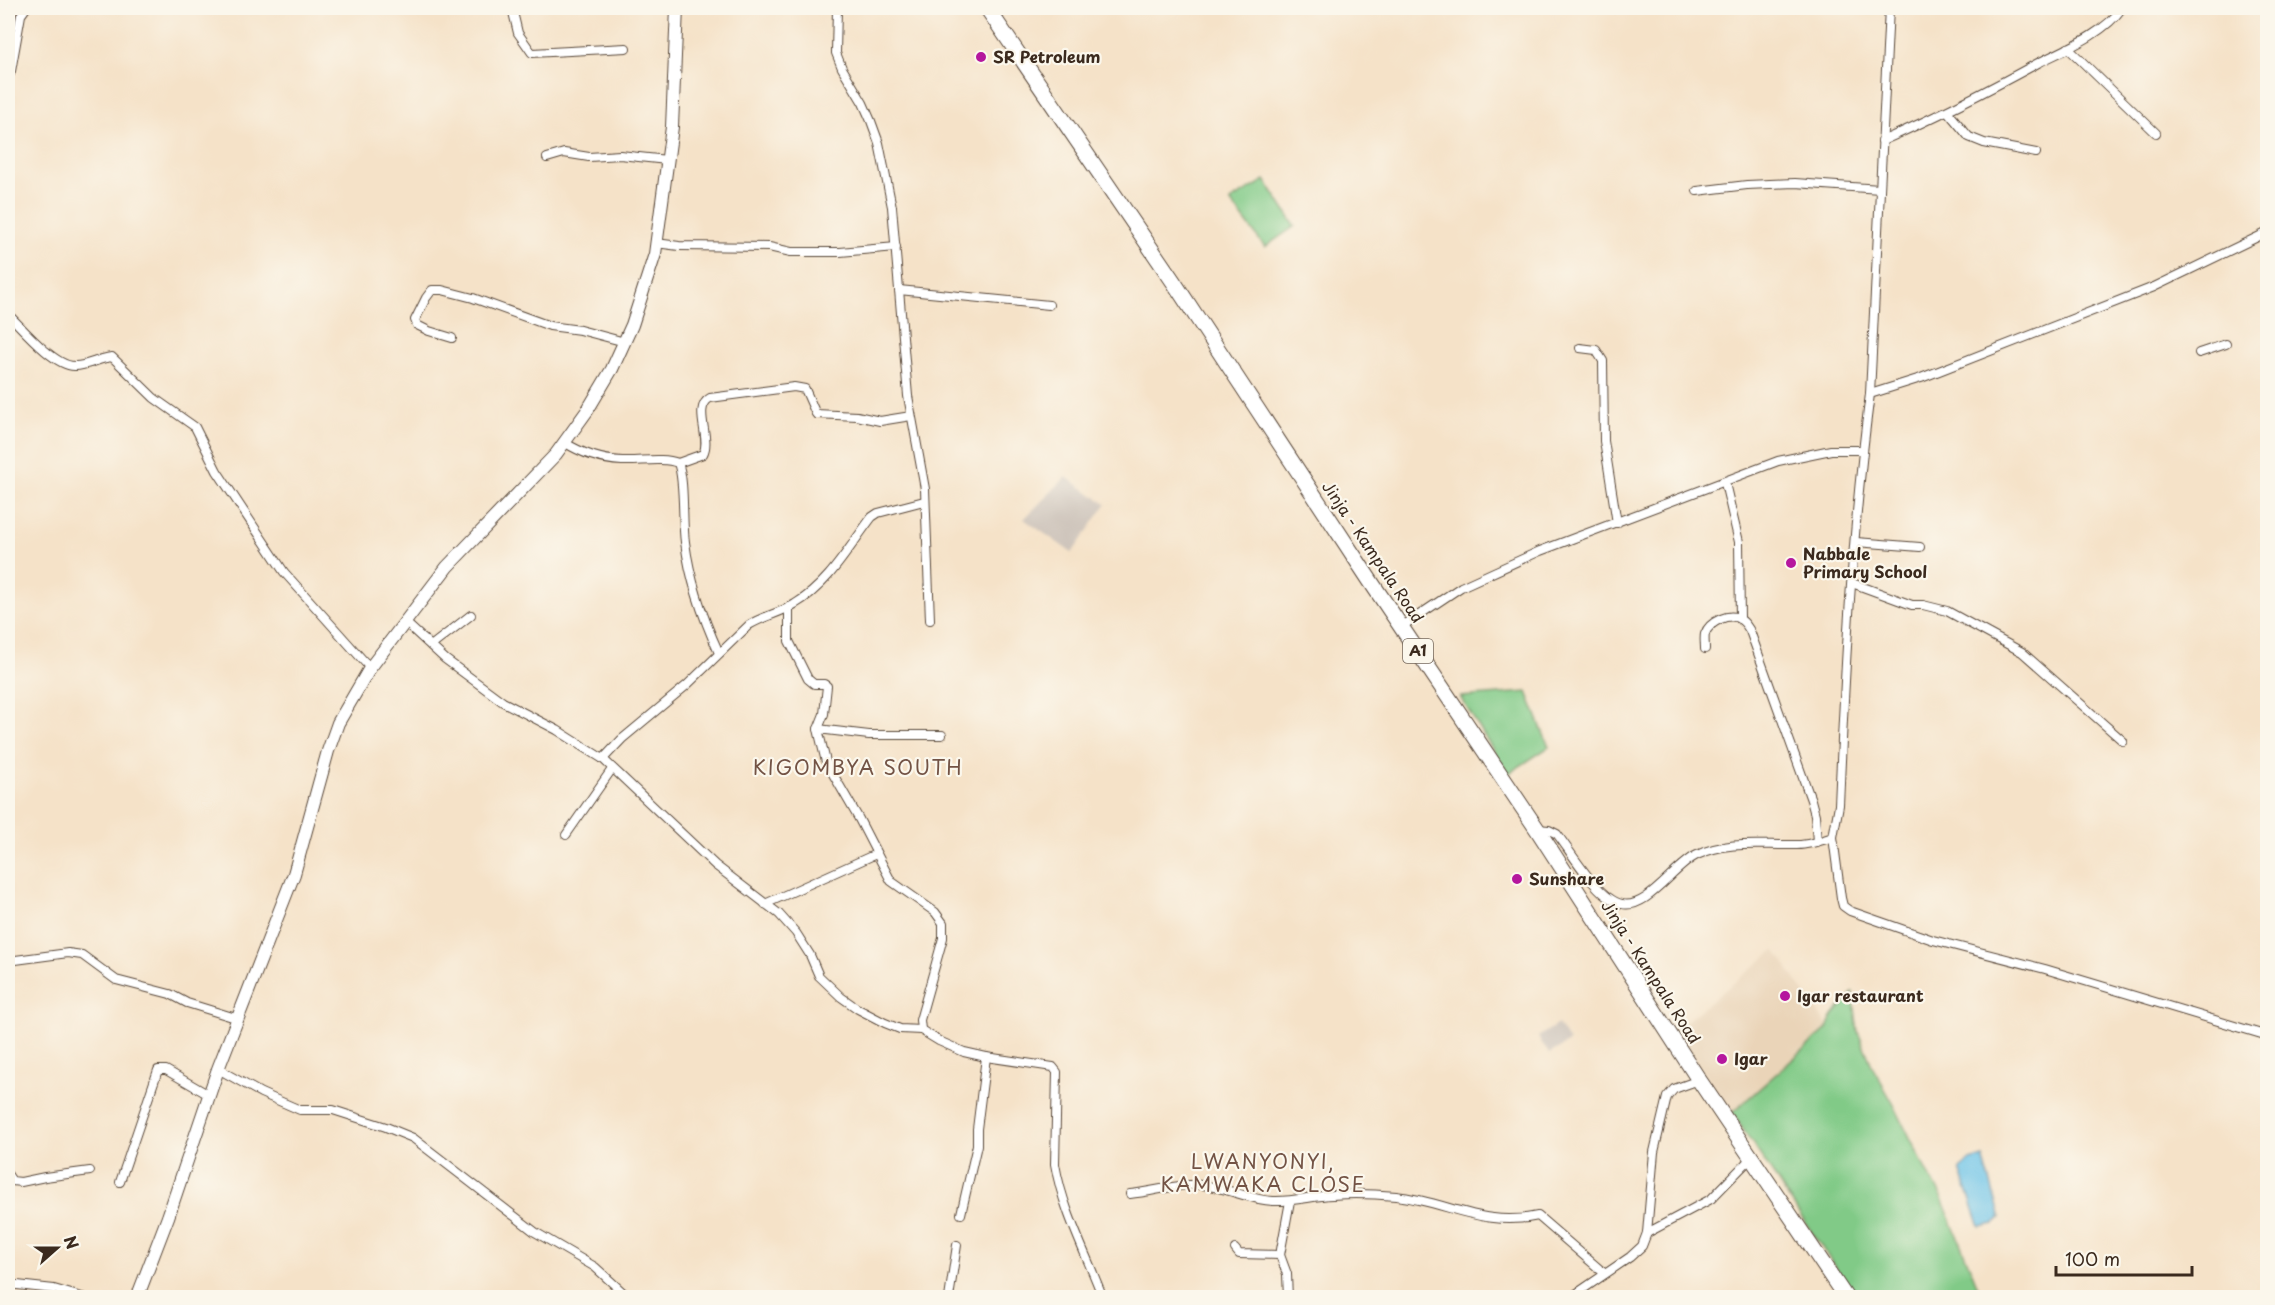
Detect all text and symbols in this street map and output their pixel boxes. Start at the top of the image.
place label: SR Petroleum [993,44,1100,68]
marker: SR Petroleum [974,50,988,64]
street label: Jinja - Kampala Road [1317,475,1430,627]
place label: Nabbale Primary School [1803,541,1927,583]
marker: Nabbale Primary School [1784,556,1798,570]
road number: A1 [1403,639,1433,663]
district label: KIGOMBYA SOUTH [753,752,963,782]
place label: Sunshare [1529,866,1605,890]
marker: Sunshare [1510,872,1524,886]
street label: Jinja - Kampala Road [1596,895,1707,1048]
place label: Igar restaurant [1797,983,1924,1007]
marker: Igar restaurant [1778,989,1792,1003]
place label: Igar [1734,1046,1769,1070]
marker: Igar [1715,1052,1729,1066]
district label: LWANYONYI, KAMWAKA CLOSE [1161,1146,1365,1199]
north arrow [27,1218,87,1278]
text: N [58,1232,85,1252]
scale bar [2056,1239,2192,1277]
text: 100 m [2065,1245,2120,1272]

